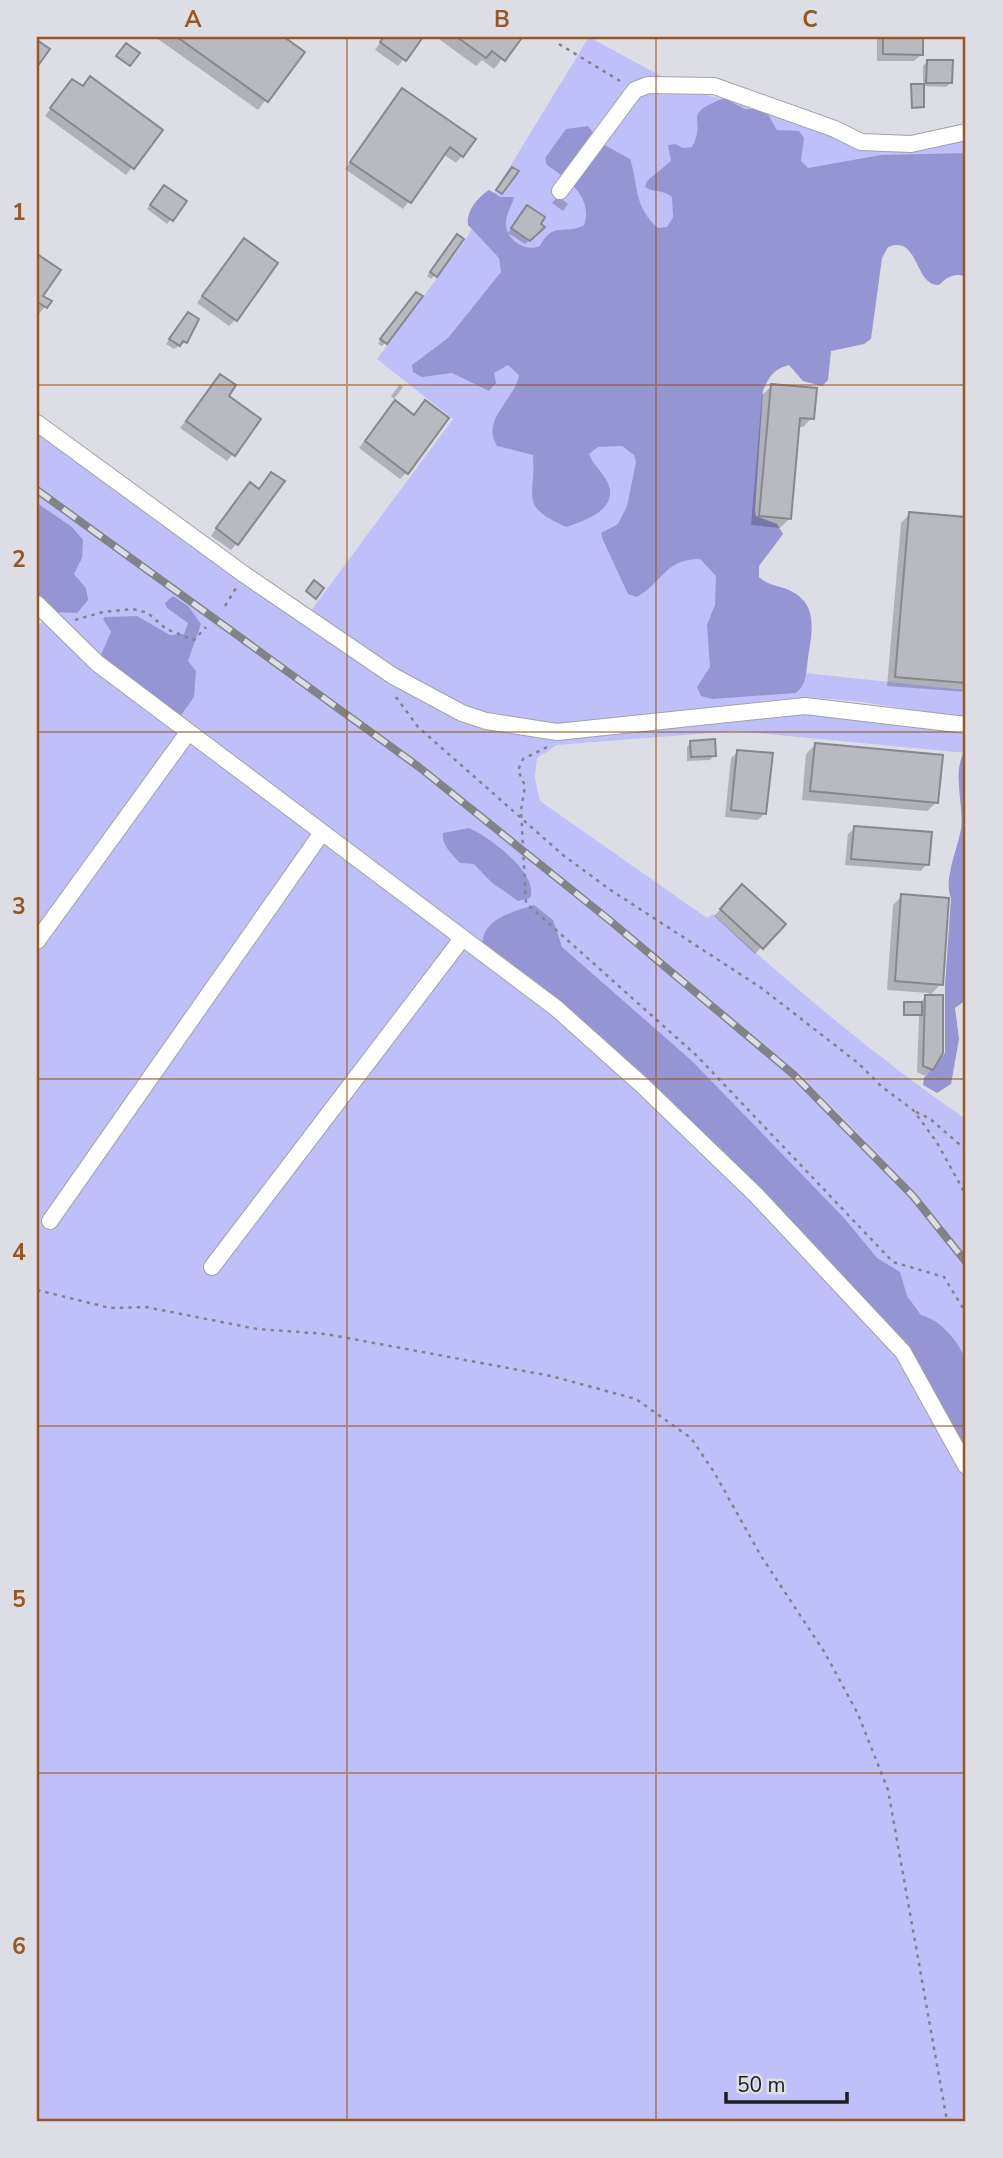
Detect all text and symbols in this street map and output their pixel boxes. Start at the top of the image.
text: A [184,4,202,35]
text: B [494,4,510,35]
text: C [802,4,818,35]
text: 1 [12,197,26,228]
text: 2 [12,544,26,575]
text: 3 [12,891,26,922]
text: 4 [12,1237,26,1268]
text: 5 [12,1584,26,1615]
text: 6 [12,1931,26,1962]
scale bar [726,2060,847,2104]
text: 50 m [737,2071,786,2099]

